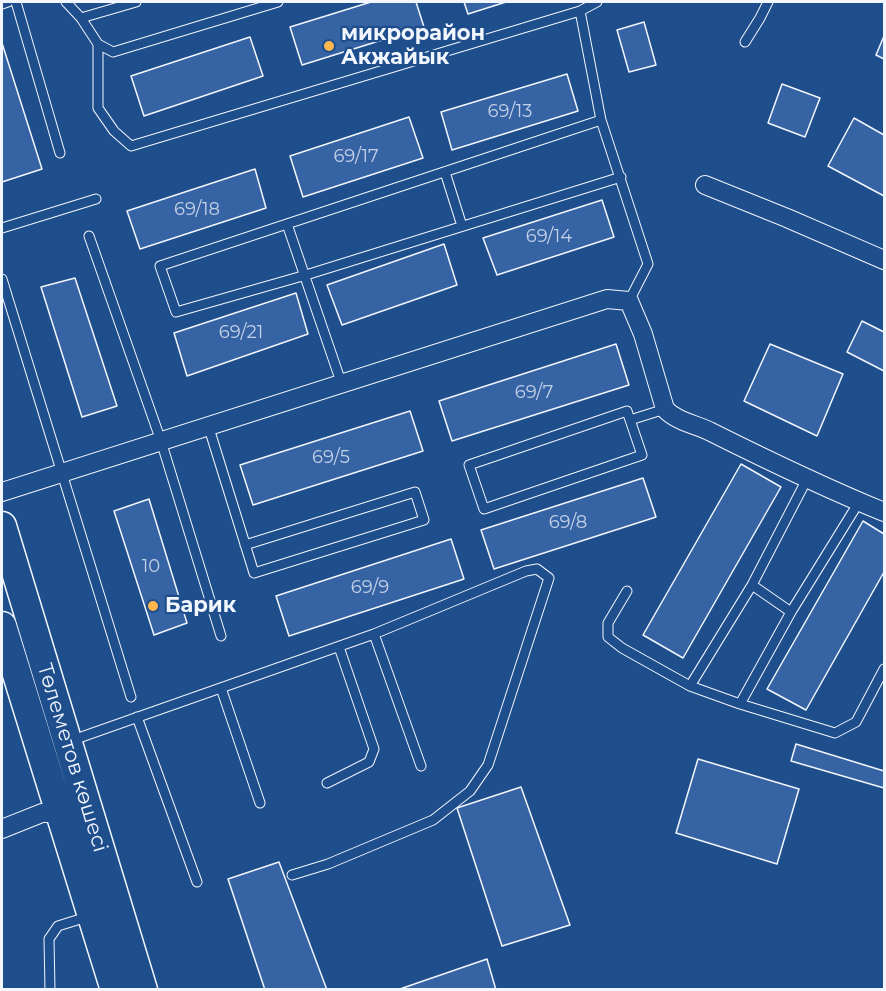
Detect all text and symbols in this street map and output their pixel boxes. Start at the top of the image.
place label: микрорайон Акжайык [341,21,485,71]
marker: микрорайон Акжайык [322,39,336,53]
house number: 69/13 [488,101,532,123]
house number: 69/17 [333,146,379,168]
house number: 69/18 [174,199,220,221]
house number: 69/14 [526,226,572,248]
house number: 69/21 [219,322,263,344]
house number: 69/7 [515,382,553,404]
house number: 69/5 [312,447,350,469]
house number: 69/8 [549,512,587,534]
house number: 10 [142,556,160,578]
house number: 69/9 [351,577,389,599]
place label: Барик [165,593,236,619]
marker: Барик [146,599,160,613]
street label: Төлеметов көшесі [31,661,113,855]

